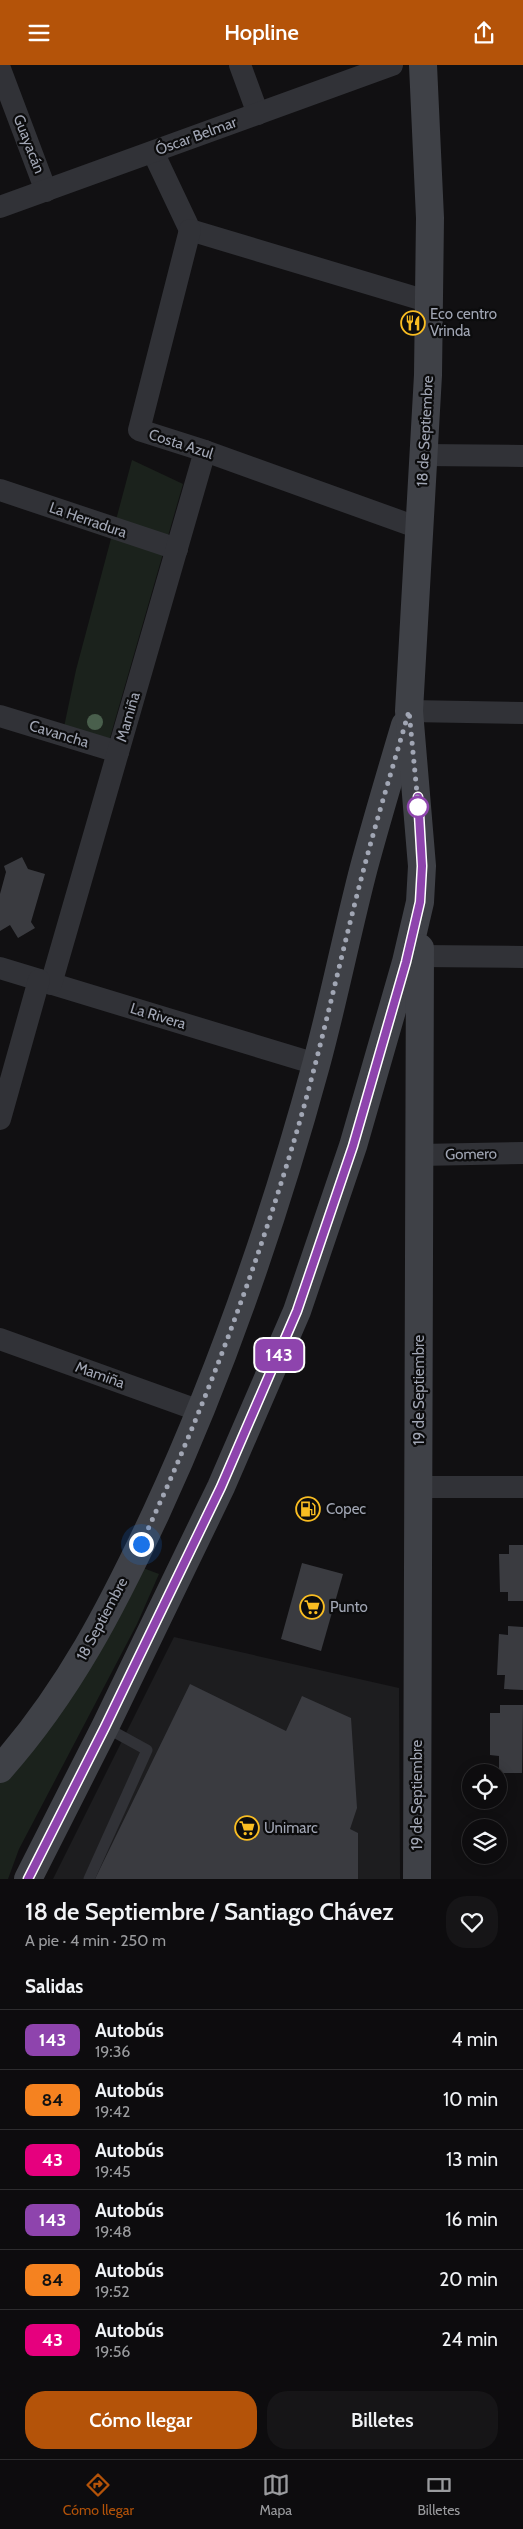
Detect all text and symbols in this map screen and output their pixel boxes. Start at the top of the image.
icon: menu [25,19,53,47]
text: Hopline [224,19,299,46]
icon: share [470,19,498,47]
street label: Guayacán [10,112,48,176]
street label: Óscar Belmar [153,112,239,159]
place label: Eco centro Vrinda [430,305,497,340]
restaurant icon: Eco centro Vrinda [400,310,426,336]
street label: 18 de Septiembre [413,375,437,487]
street label: Costa Azul [146,425,216,463]
street label: La Herradura [47,498,130,542]
street label: Mamiña [112,689,144,744]
street label: Cavancha [27,716,92,752]
unlabelled marker [407,796,429,818]
street label: La Rivera [128,999,189,1033]
street label: Gomero [445,1145,497,1163]
street label: 19 de Septiembre [410,1334,428,1445]
line badge: 143 [250,1339,308,1371]
text: 143 [265,1344,293,1366]
street label: Mamiña [73,1358,128,1392]
fuel station icon: Copec [295,1496,321,1522]
place label: Copec [326,1500,366,1518]
your location [129,1532,154,1557]
street label: 18 Septiembre [73,1574,132,1664]
supermarket icon: Punto [299,1594,325,1620]
place label: Punto [330,1598,368,1616]
street label: 19 de Septiembre [408,1739,426,1850]
map controls [462,1764,507,1864]
button: locate [462,1764,507,1809]
supermarket icon: Unimarc [234,1815,260,1841]
place label: Unimarc [264,1819,318,1837]
button: layers [462,1819,507,1864]
button: heart [446,1896,498,1948]
text: 18 de Septiembre / Santiago Chávez [25,1897,394,1926]
text: A pie · 4 min · 250 m [25,1931,166,1950]
text: Salidas [25,1975,83,1998]
text: Autobús [95,2019,164,2042]
text: 4 min [451,2028,498,2051]
text: 143 [39,2029,66,2051]
text: 19:36 [95,2042,130,2061]
text: Autobús [95,2079,164,2102]
text: 10 min [443,2088,498,2111]
text: 84 [41,2089,64,2111]
text: 19:42 [95,2102,130,2121]
text: Autobús [95,2139,164,2162]
text: 13 min [446,2148,498,2171]
text: 43 [42,2149,63,2171]
text: 19:45 [95,2162,131,2181]
text: Autobús [95,2199,164,2222]
text: 16 min [445,2208,498,2231]
text: 143 [39,2209,66,2231]
text: 19:48 [95,2222,132,2241]
text: Autobús [95,2259,164,2282]
text: 20 min [439,2268,498,2291]
text: 84 [41,2269,64,2291]
text: 19:52 [95,2282,130,2301]
text: Autobús [95,2319,164,2342]
text: 24 min [441,2328,498,2351]
text: 43 [42,2329,63,2351]
text: 19:56 [95,2342,130,2361]
button: Cómo llegar [25,2391,257,2449]
button: Billetes [267,2391,498,2449]
tab: Cómo llegar [63,2471,134,2519]
tab: Mapa [259,2471,292,2519]
tab: Billetes [418,2471,460,2519]

